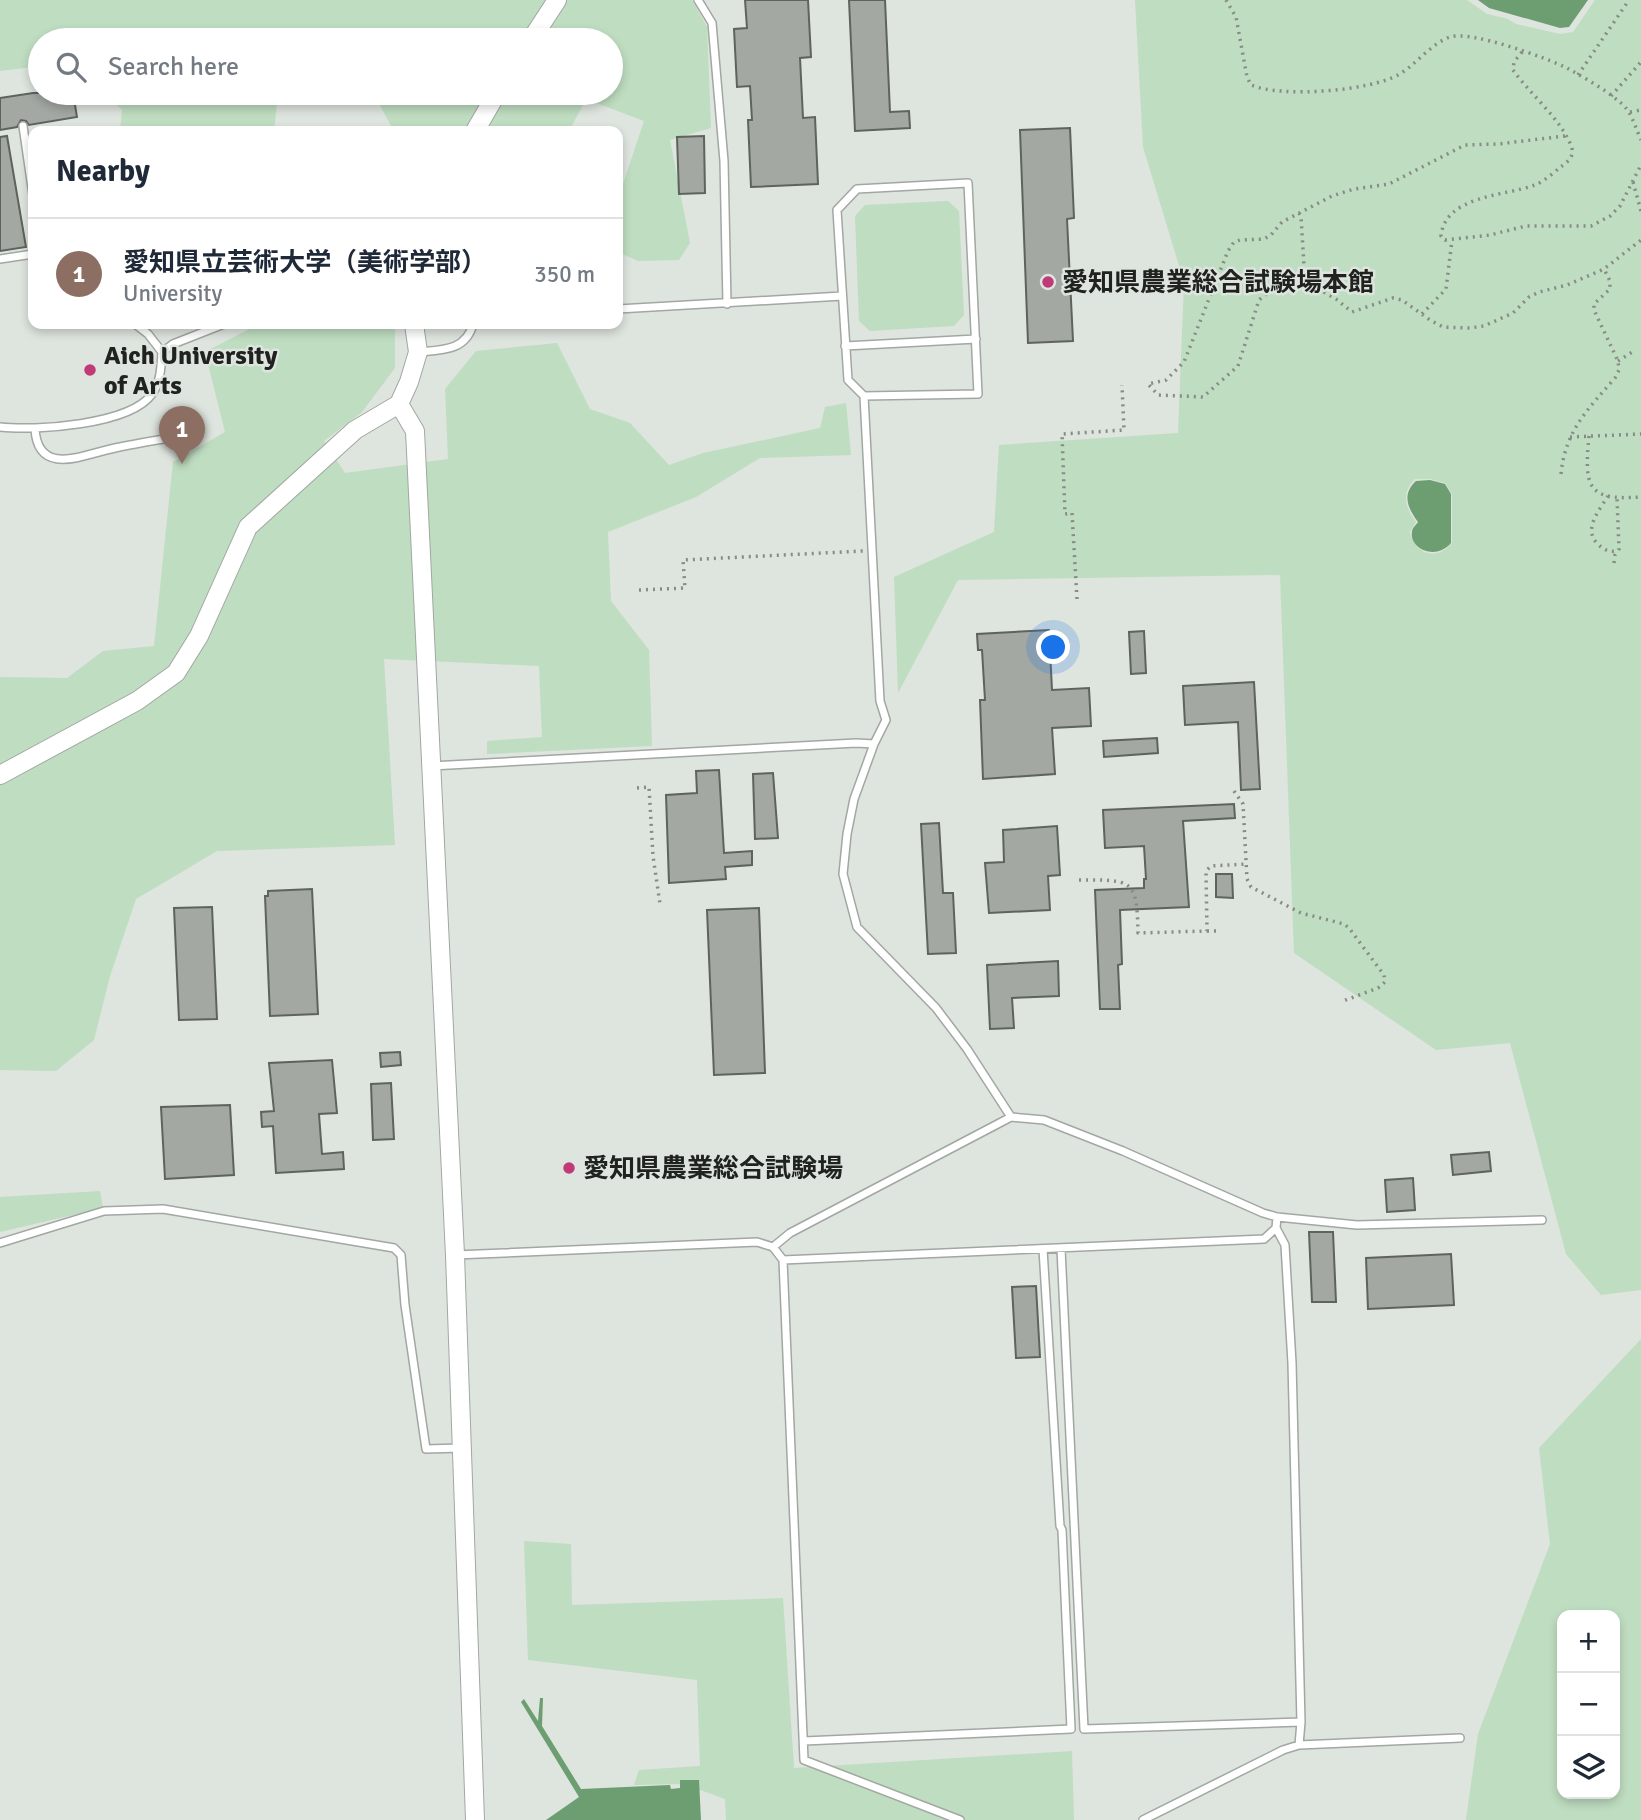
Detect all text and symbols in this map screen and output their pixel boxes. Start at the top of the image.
search box [28,28,623,105]
icon: search [52,48,90,86]
text: Search here [108,51,239,83]
text: Nearby [56,153,150,190]
text: 愛知県立芸術大学（美術学部） [123,247,487,279]
text: 1 [73,260,85,289]
text: 350 m [534,260,595,289]
place label: 愛知県農業総合試験場本館 [1062,267,1374,299]
marker: 愛知県農業総合試験場本館 [1040,274,1056,290]
text: University [123,279,222,308]
place label: Aich University of Arts [104,340,278,402]
marker: Aich University of Arts [82,362,98,378]
pin: 1 [159,406,205,464]
your location [1036,630,1070,664]
place label: 愛知県農業総合試験場 [583,1153,843,1185]
marker: 愛知県農業総合試験場 [561,1160,577,1176]
map controls [1557,1610,1620,1799]
button: + [1557,1610,1620,1673]
button: − [1557,1673,1620,1736]
button: layers [1557,1736,1620,1799]

